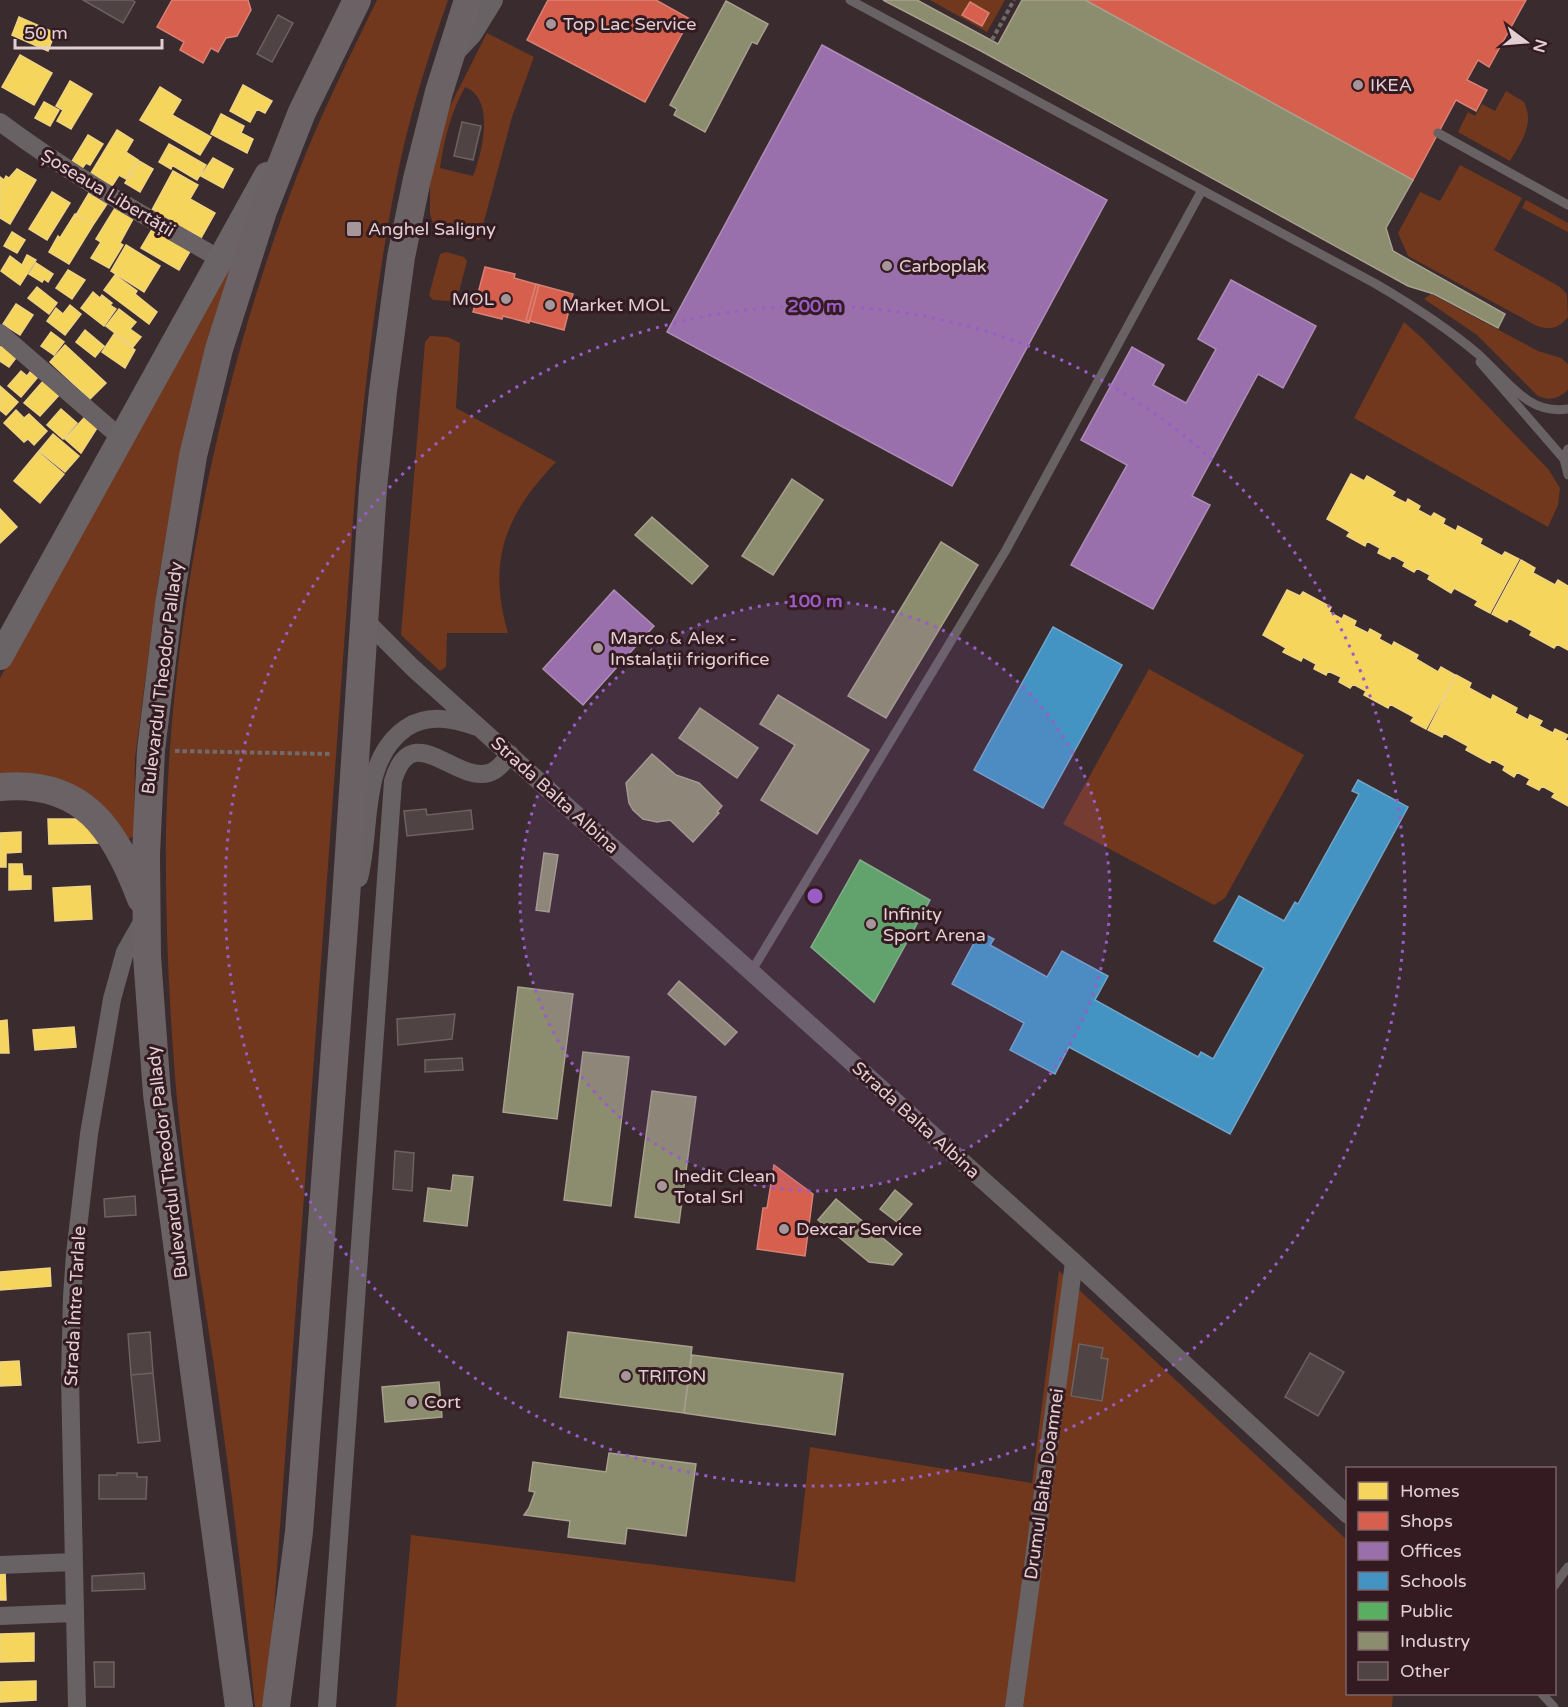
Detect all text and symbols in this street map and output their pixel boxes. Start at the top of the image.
scale bar [15,12,162,50]
north arrow [1496,12,1556,72]
place label: Top Lac Service [563,13,696,35]
marker: Top Lac Service [544,17,558,31]
text: 50 m [24,22,68,44]
text: N [1528,37,1551,55]
place label: IKEA [1370,74,1412,96]
marker: IKEA [1351,78,1365,92]
street label: Șoseaua Libertății [37,144,179,242]
place label: Anghel Saligny [368,218,496,240]
marker: Anghel Saligny [345,220,363,238]
place label: Carboplak [899,255,987,277]
marker: Carboplak [880,259,894,273]
place label: MOL [452,288,495,310]
marker: MOL [499,292,513,306]
place label: Market MOL [562,294,671,316]
text: 200 m [787,295,843,317]
marker: Market MOL [543,298,557,312]
street label: Bulevardul Theodor Pallady [137,560,187,796]
text: 100 m [787,590,843,612]
place label: Marco & Alex - Instalații frigorifice [610,627,769,670]
marker: Marco & Alex - Instalații frigorifice [591,641,605,655]
street label: Strada Balta Albina [487,732,623,858]
centre of rings [805,886,825,906]
place label: Infinity Sport Arena [883,903,986,946]
marker: Infinity Sport Arena [864,917,878,931]
street label: Bulevardul Theodor Pallady [142,1044,192,1280]
street label: Strada Balta Albina [848,1057,984,1183]
place label: Inedit Clean Total Srl [674,1165,776,1208]
marker: Inedit Clean Total Srl [655,1179,669,1193]
place label: Dexcar Service [796,1218,922,1240]
marker: Dexcar Service [777,1222,791,1236]
street label: Strada Între Tarlale [60,1225,90,1387]
place label: TRITON [638,1365,707,1387]
marker: TRITON [619,1369,633,1383]
street label: Drumul Balta Doamnei [1020,1387,1068,1581]
place label: Cort [424,1391,461,1413]
marker: Cort [405,1395,419,1409]
legend [1346,1467,1556,1695]
text: Homes [1400,1480,1460,1502]
text: Shops [1400,1510,1453,1532]
text: Offices [1400,1540,1462,1562]
text: Schools [1400,1570,1467,1592]
text: Public [1400,1600,1453,1622]
text: Industry [1400,1630,1471,1652]
text: Other [1400,1660,1450,1682]

